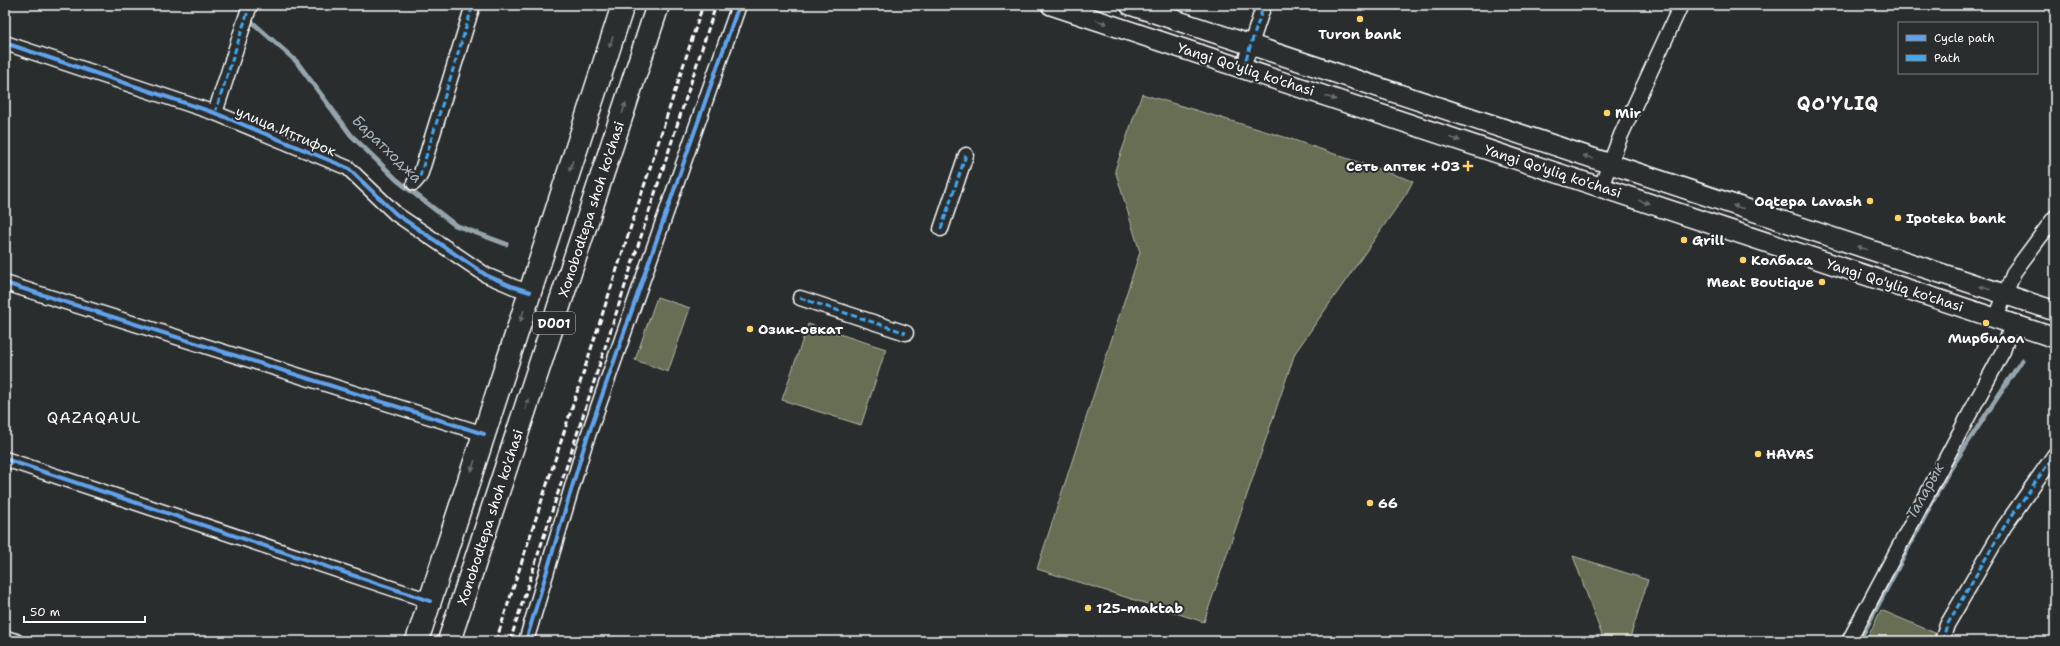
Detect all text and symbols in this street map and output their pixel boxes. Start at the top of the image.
marker: Turon bank [1355,14,1365,24]
one-way arrow [1096,19,1108,25]
legend [1898,22,2038,74]
place label: Turon bank [1318,25,1402,43]
text: Cycle path [1934,30,1995,46]
one-way arrow [608,36,614,48]
street label: Yangi Qo'yliq ko'chasi [1175,38,1317,100]
text: Path [1934,50,1960,66]
district label: QO'YLIQ [1797,92,1879,116]
one-way arrow [1326,95,1338,101]
street label: улица Иттифок [233,102,339,160]
one-way arrow [622,102,628,114]
place label: Mir [1615,104,1642,122]
marker: Mir [1602,108,1612,118]
water label: Баратходжа [348,110,426,188]
street label: Xonobodtepa shoh ko'chasi [554,119,628,299]
one-way arrow [1449,136,1461,142]
street label: Yangi Qo'yliq ko'chasi [1482,140,1624,202]
one-way arrow [1582,154,1594,160]
place label: Сеть аптек +03 [1346,157,1460,175]
one-way arrow [568,160,574,172]
marker: Сеть аптек +03 [1463,161,1473,171]
place label: Oqtepa Lavash [1754,192,1862,210]
marker: Oqtepa Lavash [1865,196,1875,206]
one-way arrow [1639,199,1651,205]
one-way arrow [1732,203,1744,209]
place label: Ipoteka bank [1906,209,2006,227]
marker: Ipoteka bank [1893,213,1903,223]
place label: Grill [1692,231,1724,249]
marker: Grill [1679,235,1689,245]
one-way arrow [1855,245,1867,251]
place label: Колбаса [1751,251,1813,269]
street label: Yangi Qo'yliq ko'chasi [1824,254,1966,316]
marker: Колбаса [1738,255,1748,265]
place label: Meat Boutique [1707,273,1814,291]
marker: Meat Boutique [1817,277,1827,287]
one-way arrow [1979,285,1991,291]
one-way arrow [519,310,525,322]
road number: D001 [533,312,575,334]
marker: Мирбилол [1981,318,1991,328]
place label: Озик-овкат [758,320,844,338]
marker: Озик-овкат [745,324,755,334]
place label: Мирбилол [1948,329,2025,347]
one-way arrow [524,398,530,410]
district label: QAZAQAUL [47,407,141,428]
street label: Xonobodtepa shoh ko'chasi [453,427,527,607]
place label: HAVAS [1766,445,1814,463]
marker: HAVAS [1753,449,1763,459]
water label: Таларык [1901,458,1949,523]
one-way arrow [470,461,476,473]
place label: 66 [1378,494,1398,512]
marker: 66 [1365,498,1375,508]
scale bar [24,598,145,624]
place label: 125-maktab [1096,599,1183,617]
marker: 125-maktab [1083,603,1093,613]
text: 50 m [30,604,60,620]

